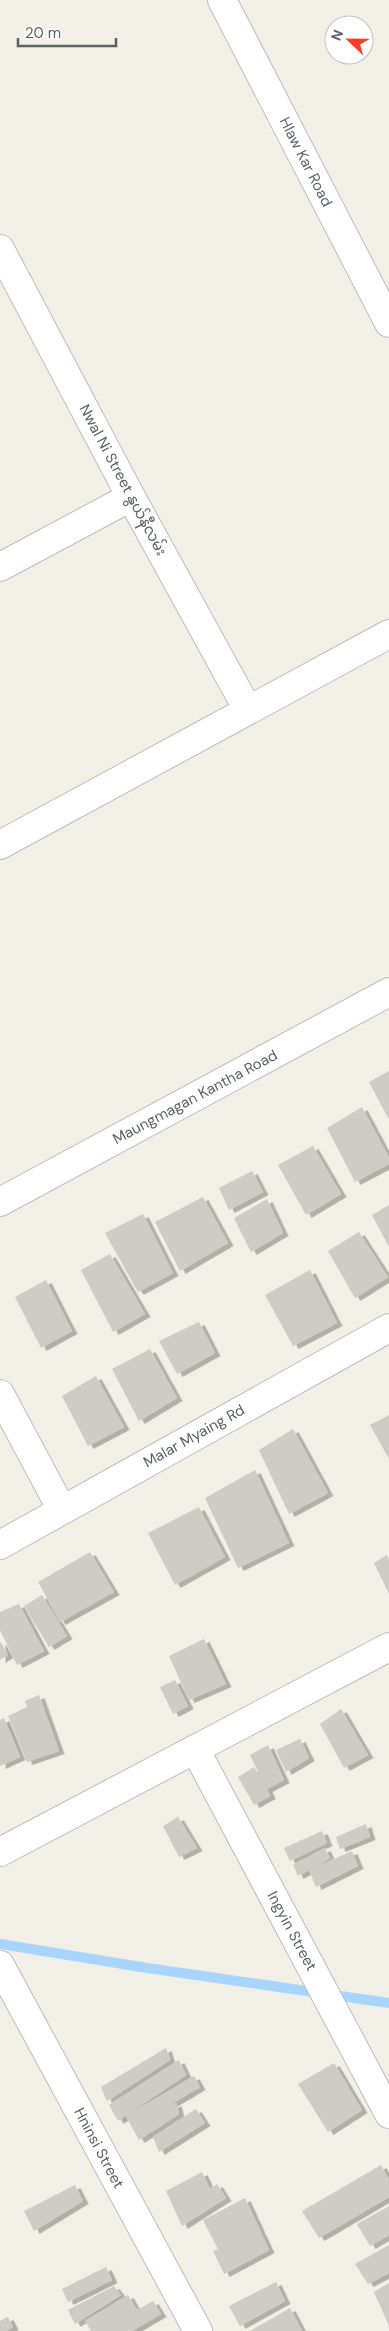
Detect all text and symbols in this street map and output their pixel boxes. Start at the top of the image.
scale bar [18,15,115,47]
north arrow [324,15,374,65]
text: 20 m [25,23,61,43]
text: N [327,27,347,43]
street label: Hlaw Kar Road [275,114,337,210]
street label: Nwal Ni Street နွယ်နီလမ်း [73,401,171,560]
street label: Maungmagan Kantha Road [109,1045,281,1149]
street label: Malar Myaing Rd [140,1400,248,1472]
street label: Ingyin Street [263,1888,321,1974]
street label: Hninsi Street [69,2104,129,2192]

